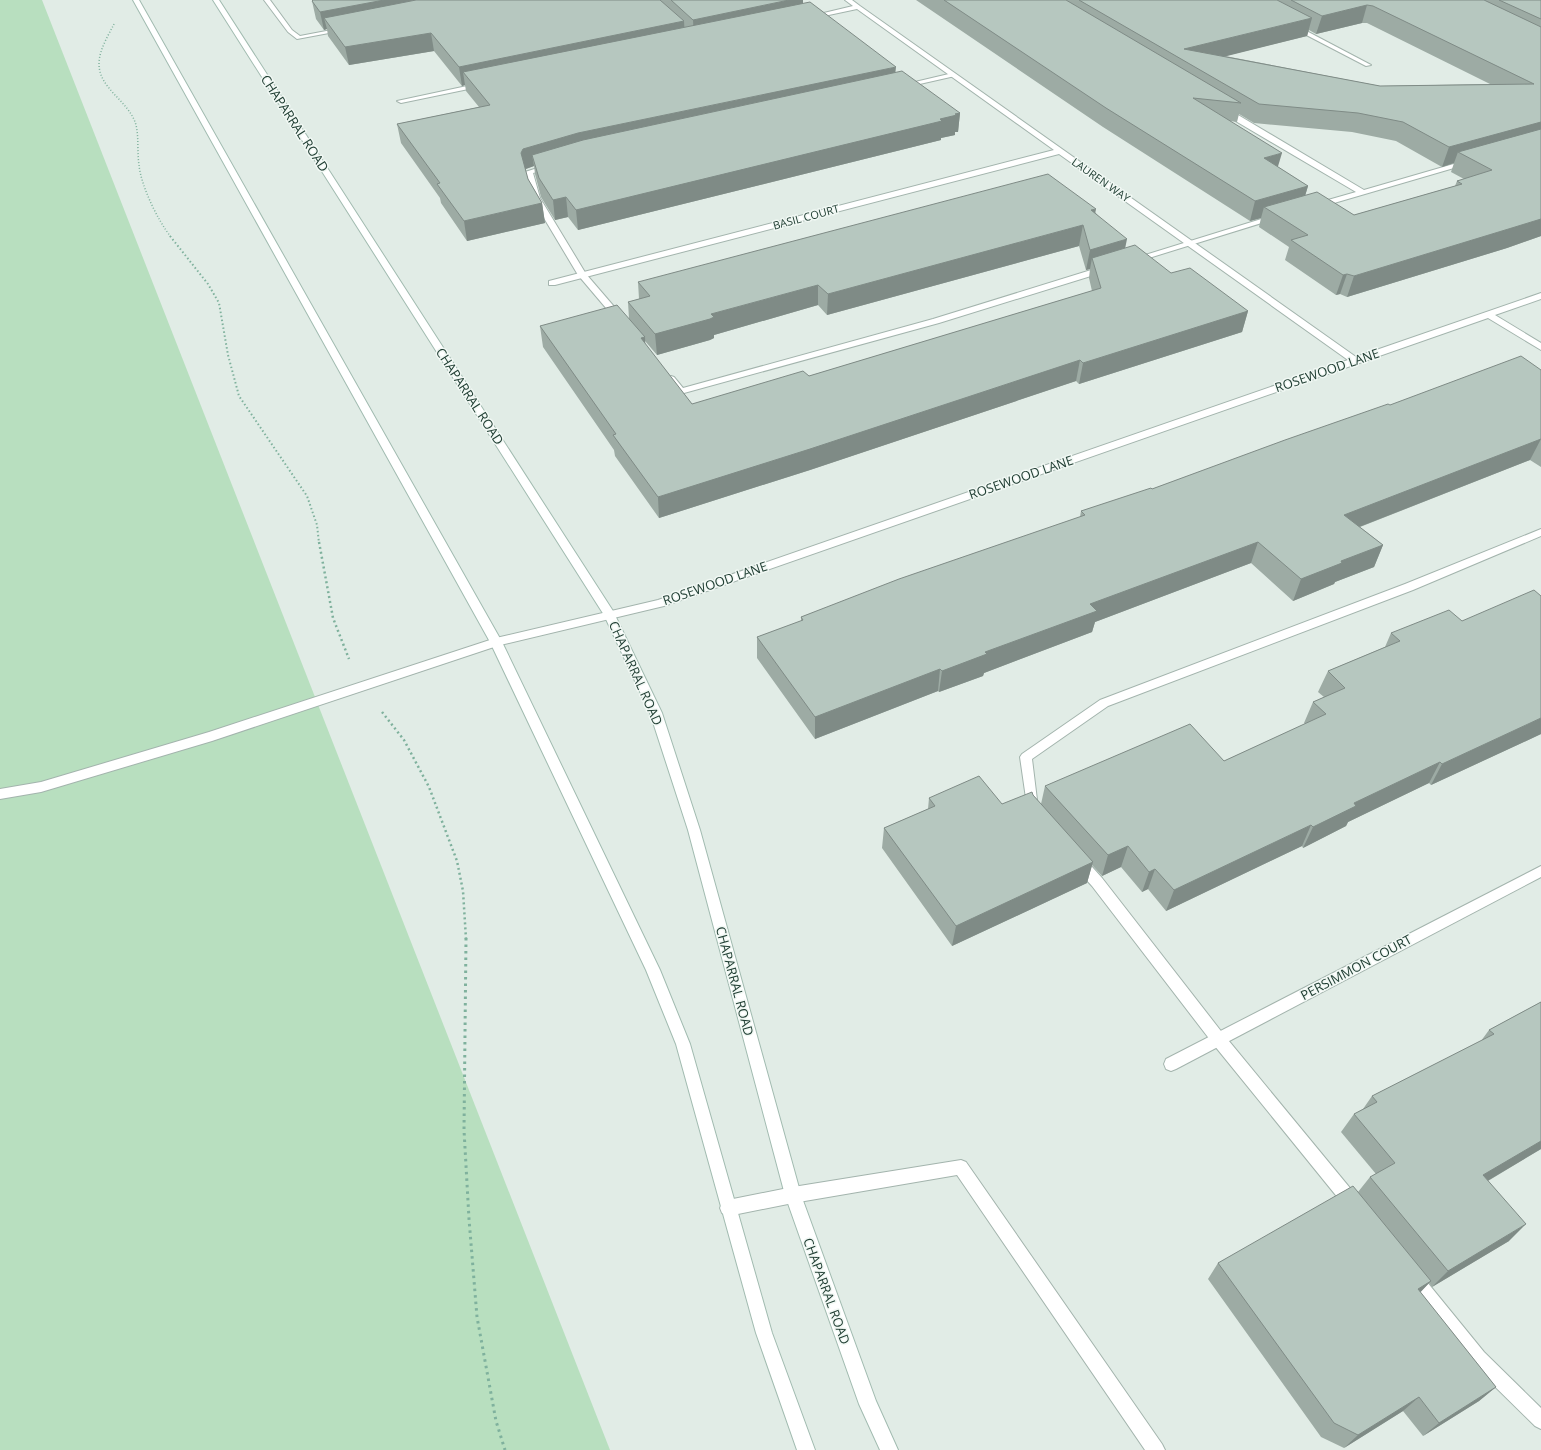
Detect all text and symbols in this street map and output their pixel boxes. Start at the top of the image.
street label: CHAPARRAL ROAD [257,71,333,175]
street label: LAUREN WAY [1069,154,1134,206]
street label: BASIL COURT [771,200,841,233]
street label: CHAPARRAL ROAD [432,344,508,448]
street label: ROSEWOOD LANE [1272,344,1382,396]
street label: ROSEWOOD LANE [966,451,1076,503]
street label: ROSEWOOD LANE [660,557,770,609]
street label: CHAPARRAL ROAD [605,618,667,728]
street label: CHAPARRAL ROAD [712,924,758,1038]
street label: PERSIMMON COURT [1297,930,1415,1004]
street label: CHAPARRAL ROAD [799,1235,855,1347]

